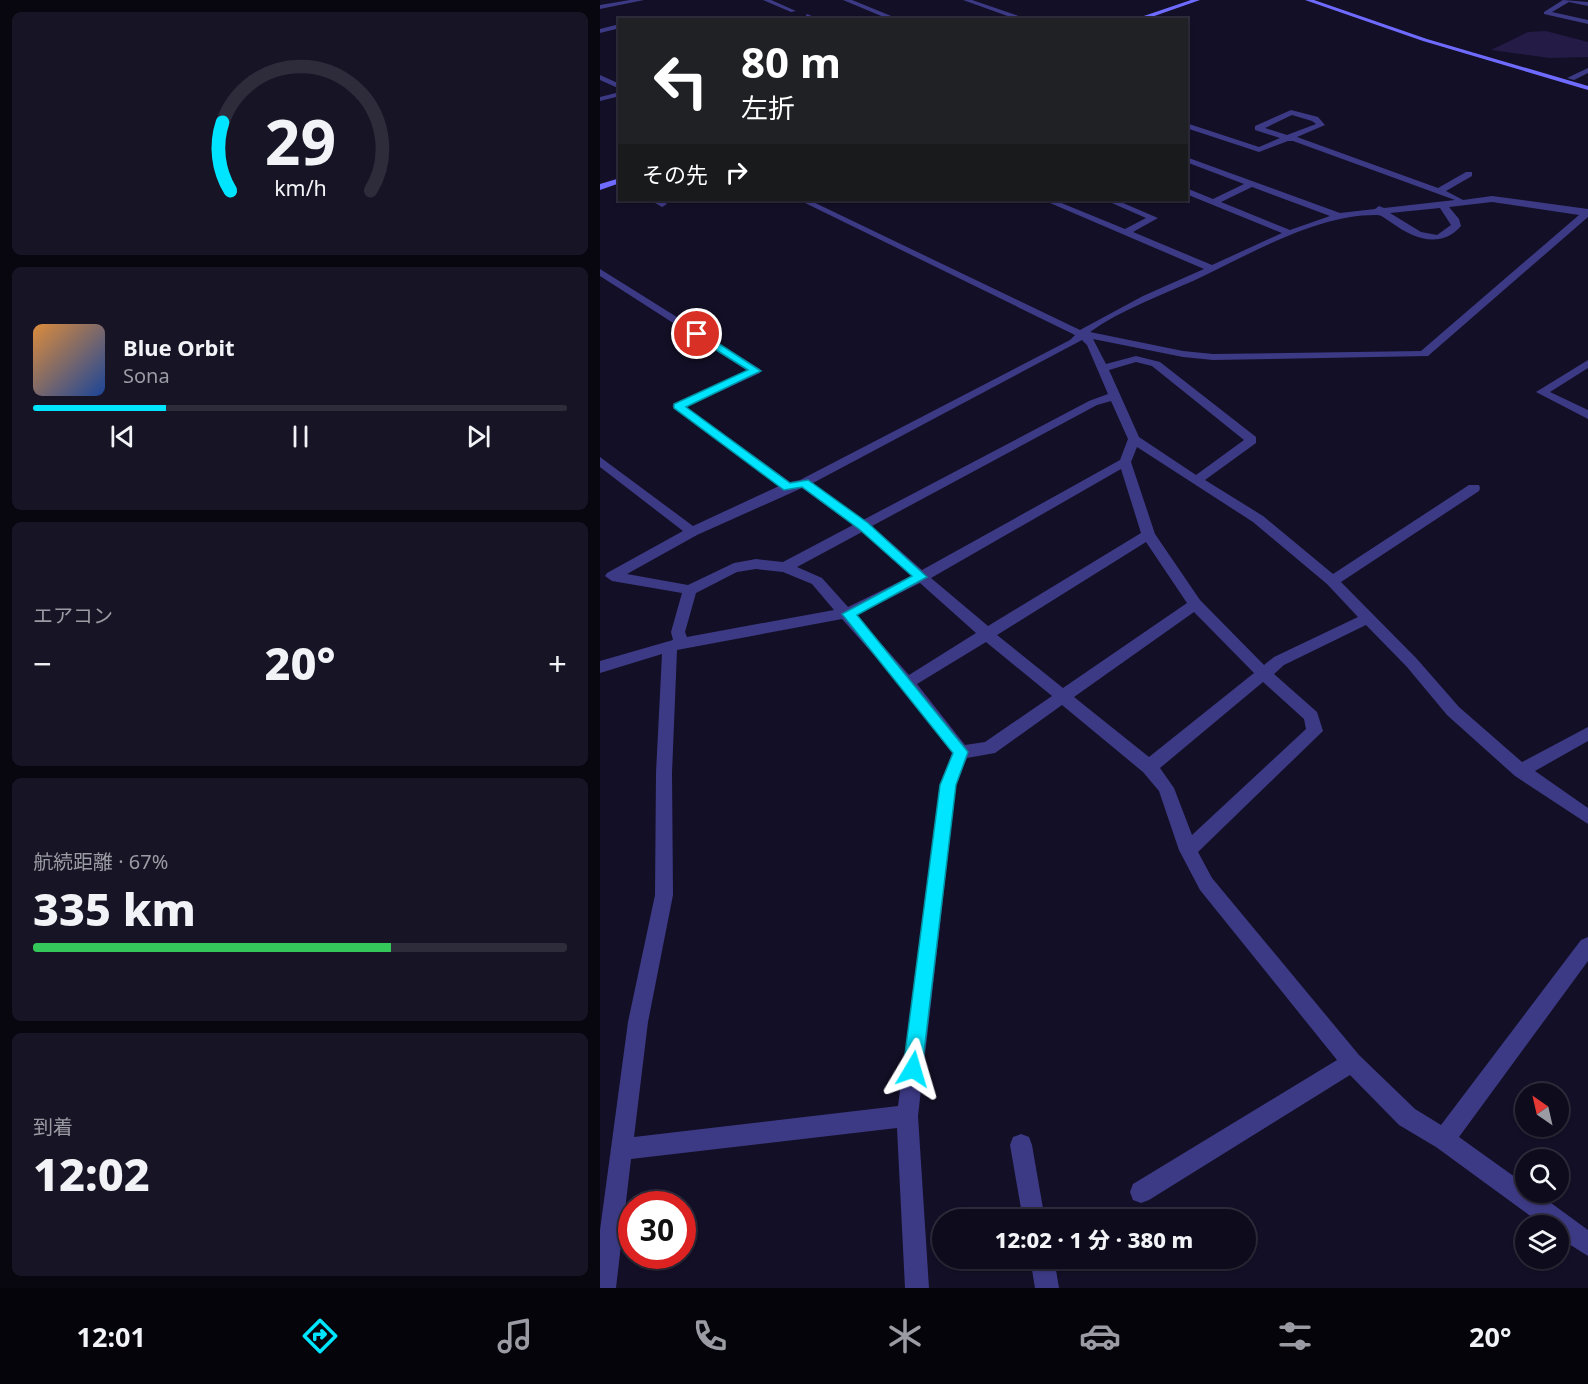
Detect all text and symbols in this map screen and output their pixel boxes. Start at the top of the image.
text: 80 m [741,33,841,90]
icon: left [642,42,720,120]
text: 左折 [741,89,795,126]
text: 29 [264,98,336,183]
icon: right [720,156,753,189]
text: その先 [642,159,708,189]
text: km/h [274,173,326,202]
pin [671,308,722,359]
icon: arrive [680,317,713,350]
text: Blue Orbit [123,332,235,362]
text: Sona [123,362,170,389]
icon: previous [106,420,139,453]
icon: pause [284,420,317,453]
icon: next [462,420,495,453]
text: エアコン [33,602,113,629]
text: 20° [264,632,336,693]
text: − [33,641,52,686]
text: + [548,641,567,686]
text: 航続距離 · 67% [33,848,168,875]
text: 335 km [33,878,196,939]
position arrow [881,1037,945,1101]
north arrow [1515,1083,1569,1137]
map controls [1515,1083,1569,1269]
text: 到着 [33,1113,73,1140]
text: 12:02 [33,1143,150,1204]
button: search [1515,1149,1569,1203]
speed limit sign: 30 [618,1191,696,1269]
button: layers [1515,1215,1569,1269]
text: 12:02 · 1 分 · 380 m [995,1224,1193,1254]
icon: directions [299,1315,341,1357]
icon: music [494,1315,536,1357]
icon: phone [689,1315,731,1357]
icon: climate [884,1315,926,1357]
icon: car [1079,1315,1121,1357]
icon: filters [1274,1315,1316,1357]
text: 12:01 [77,1318,146,1355]
text: 20° [1469,1318,1511,1355]

